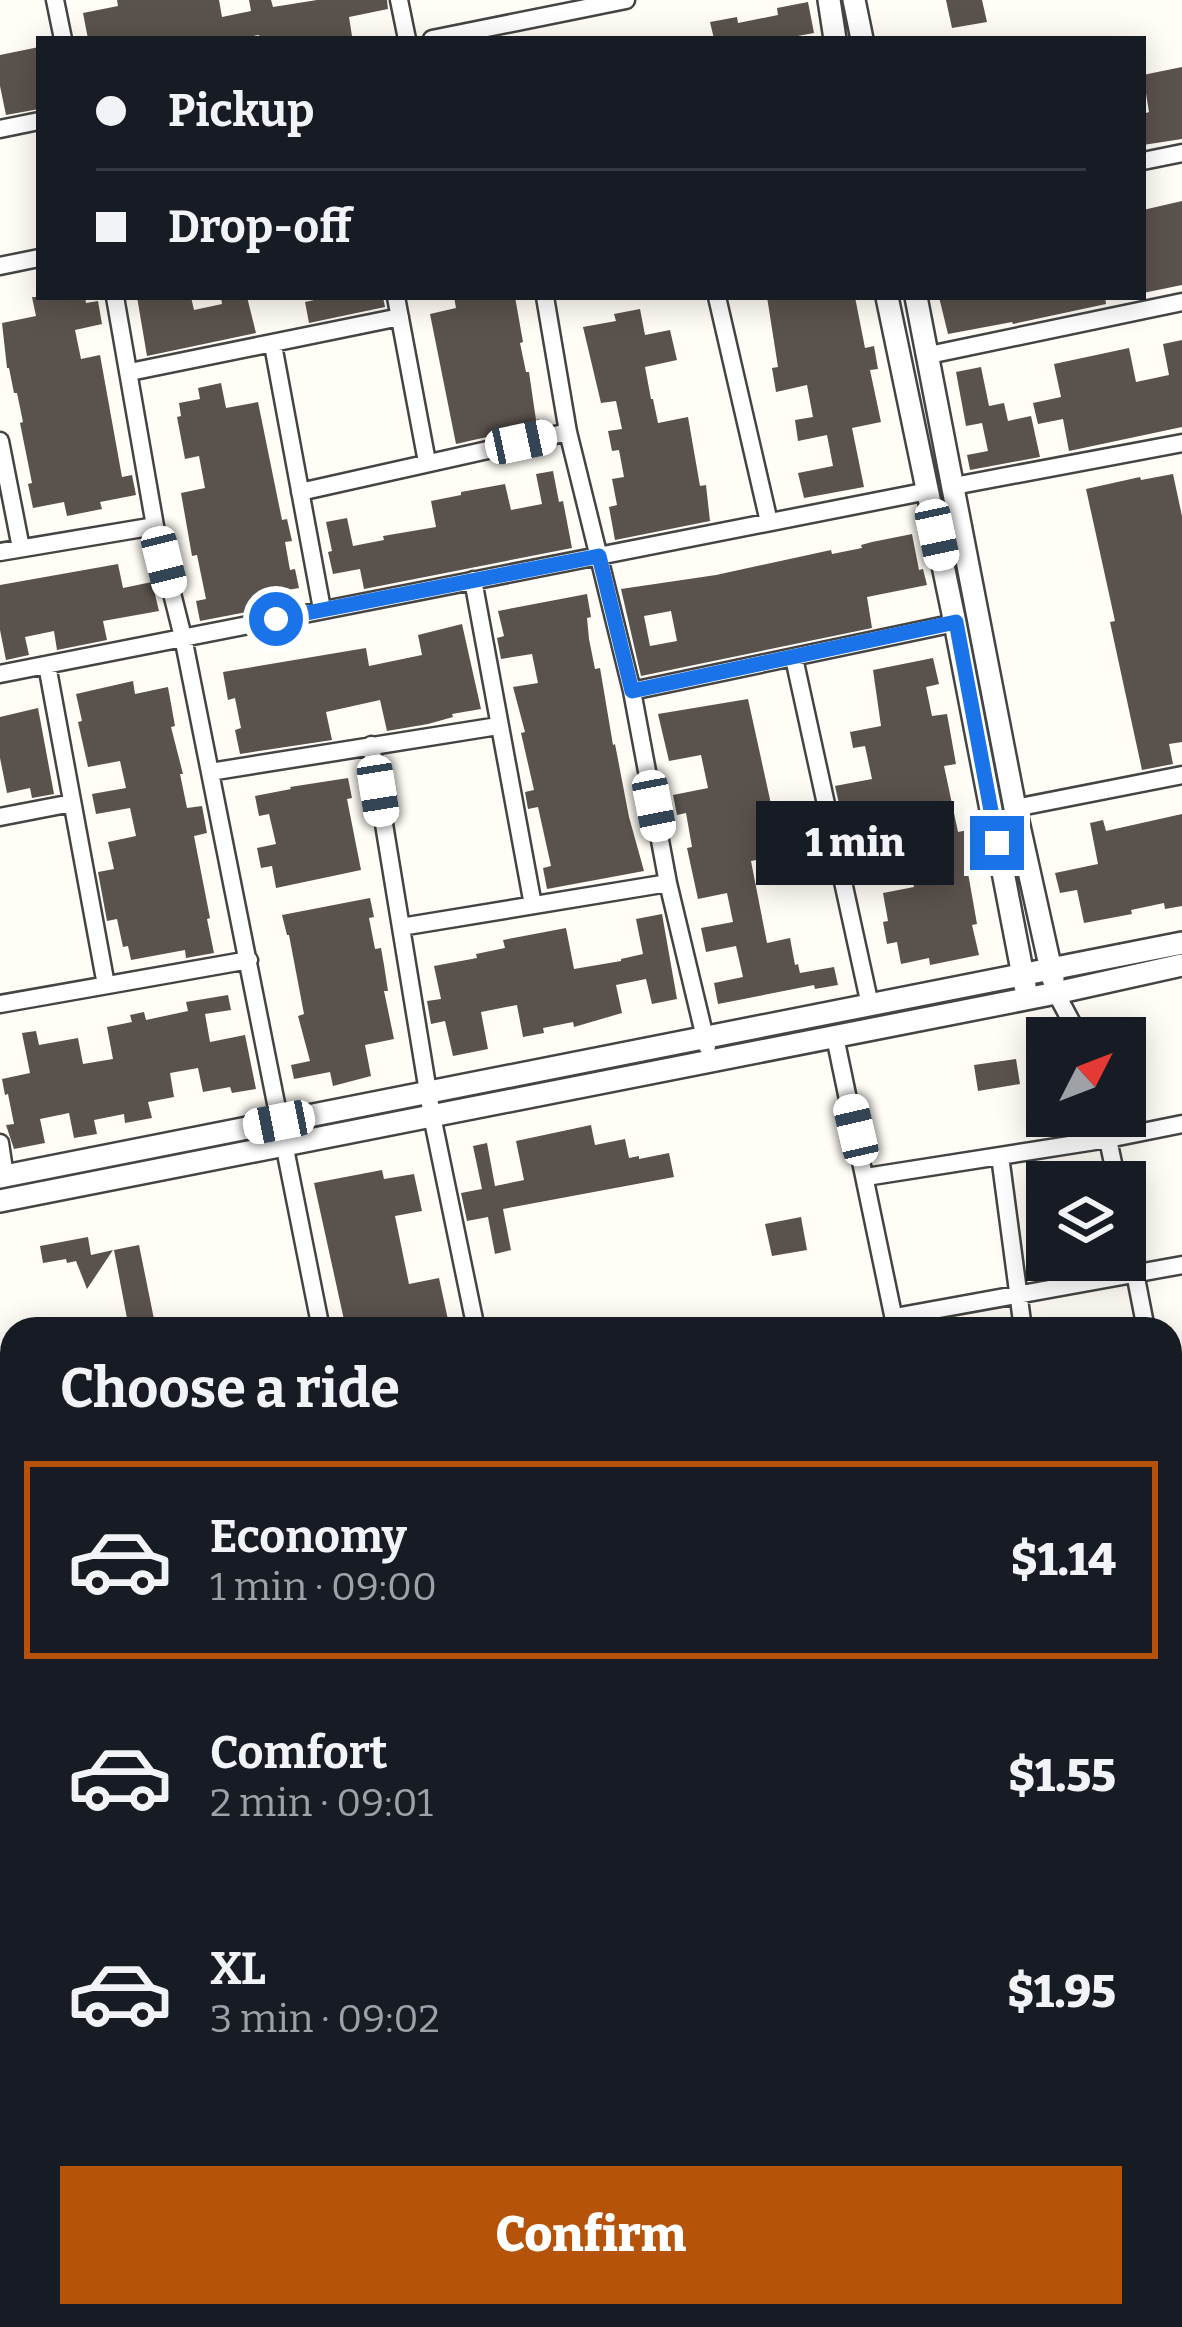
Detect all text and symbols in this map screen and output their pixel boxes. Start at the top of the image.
text: Pickup [168,84,314,138]
text: Drop-off [168,200,352,254]
car [482,417,560,467]
car [912,496,962,574]
car [138,523,190,601]
route start [249,592,303,646]
car [355,753,401,829]
car [629,767,679,845]
callout: 1 min [757,801,955,885]
route end [970,816,1024,870]
text: 1 min [805,820,905,866]
north arrow [1026,1017,1146,1137]
map controls [1026,1017,1146,1281]
car [830,1091,882,1169]
car [240,1097,318,1147]
button: layers [1026,1161,1146,1281]
text: Choose a ride [60,1357,400,1421]
icon: car [66,1506,174,1614]
text: Economy [210,1510,407,1564]
text: $1.14 [1011,1533,1116,1587]
text: 1 min · 09:00 [210,1564,437,1610]
icon: car [66,1722,174,1830]
text: Comfort [210,1726,388,1780]
text: $1.55 [1008,1749,1116,1803]
text: 2 min · 09:01 [210,1780,433,1826]
icon: car [66,1938,174,2046]
text: XL [210,1942,266,1996]
text: $1.95 [1007,1965,1116,2019]
text: 3 min · 09:02 [210,1996,440,2042]
button: Confirm [60,2166,1122,2304]

